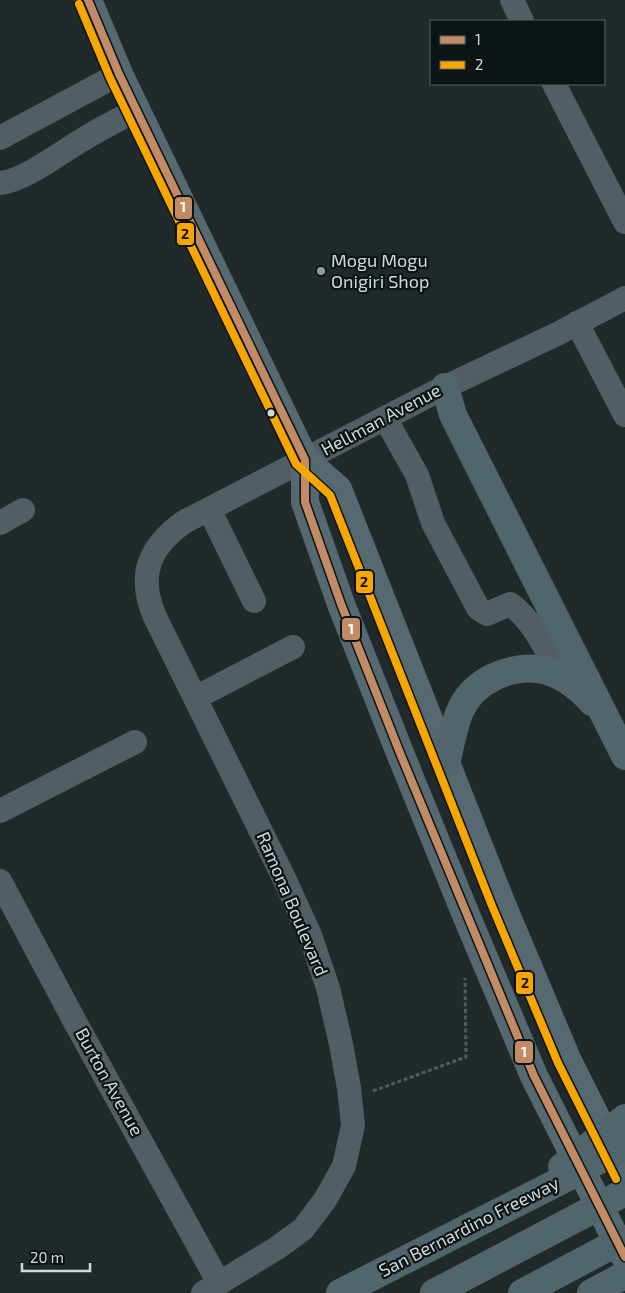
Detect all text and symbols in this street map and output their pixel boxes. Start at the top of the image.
legend [430,20,605,85]
text: 1 [475,30,481,48]
text: 2 [475,55,483,73]
line badge: 1 [174,196,193,220]
text: 1 [180,198,186,215]
line badge: 2 [176,222,195,246]
text: 2 [181,225,189,242]
place label: Mogu Mogu Onigiri Shop [331,249,429,292]
marker: Mogu Mogu Onigiri Shop [315,265,327,277]
street label: Hellman Avenue [317,378,444,460]
unlabelled marker [266,408,276,418]
line badge: 2 [355,570,374,594]
text: 2 [360,573,368,590]
line badge: 1 [341,617,361,641]
text: 1 [348,620,354,637]
street label: Ramona Boulevard [253,828,333,979]
line badge: 2 [515,971,534,995]
text: 2 [521,974,529,991]
street label: Burton Avenue [71,1024,149,1139]
line badge: 1 [514,1040,534,1064]
text: 1 [521,1043,527,1060]
street label: San Bernardino Freeway [375,1171,563,1281]
scale bar [22,1240,90,1272]
text: 20 m [30,1248,64,1266]

